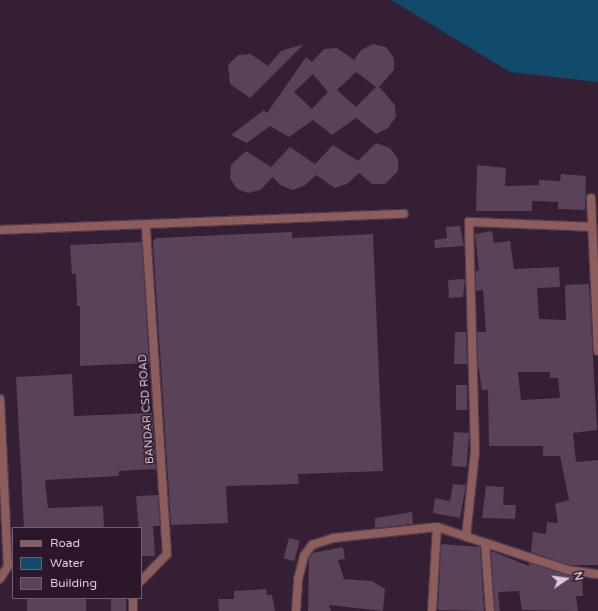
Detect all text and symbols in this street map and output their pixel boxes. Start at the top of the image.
street label: BANDAR CSD ROAD [137,354,157,464]
legend [12,527,142,599]
text: Road [50,536,80,550]
text: Water [50,556,84,570]
north arrow [546,559,586,599]
text: N [571,570,586,582]
text: Building [50,576,97,590]

